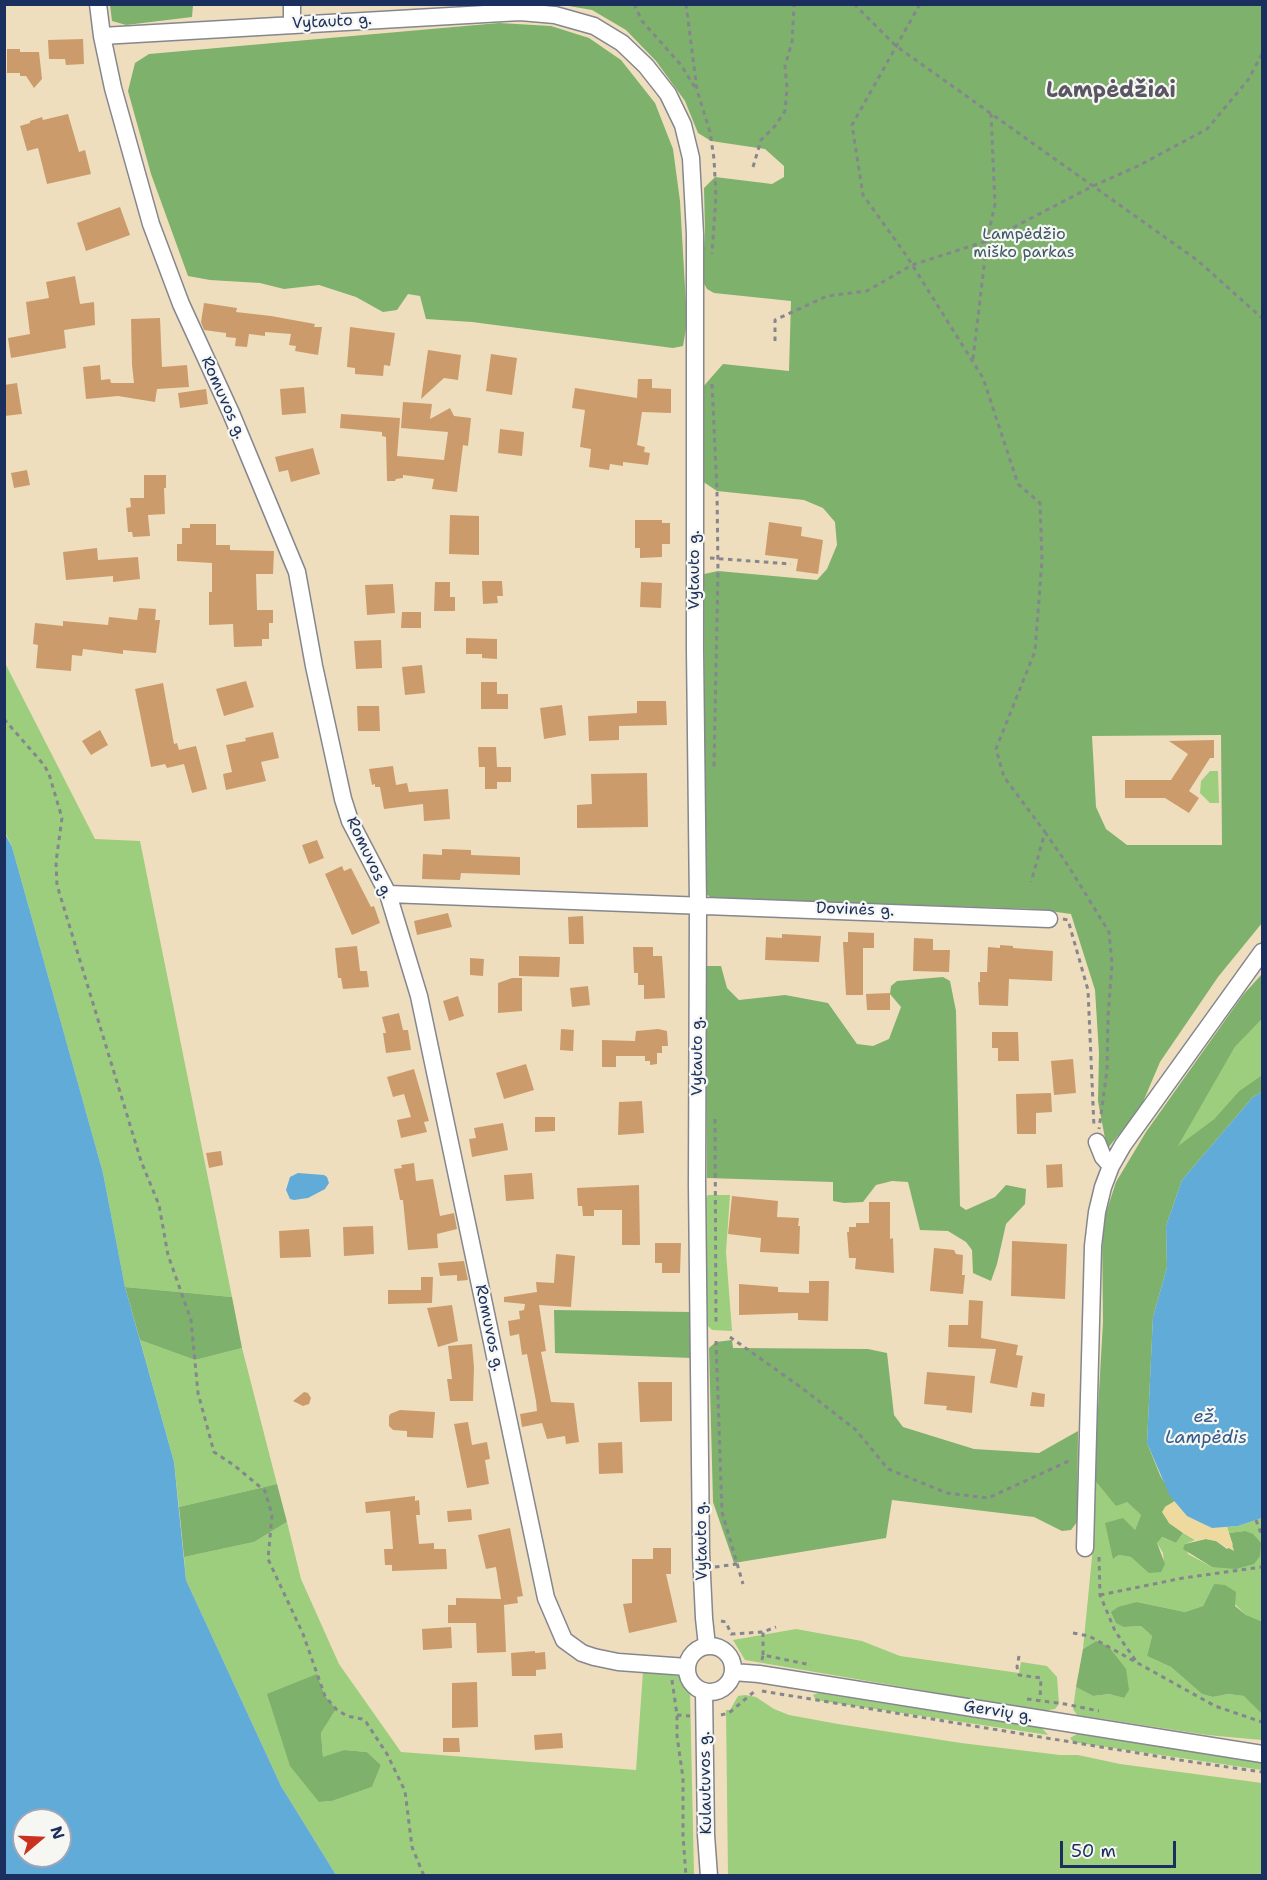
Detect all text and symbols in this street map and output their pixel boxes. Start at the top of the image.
street label: Vytauto g. [292,10,372,34]
district label: Lampėdžiai [1046,78,1176,104]
park label: Lampėdžio miško parkas [973,225,1075,263]
street label: Romuvos g. [196,354,250,442]
street label: Vytauto g. [685,530,705,610]
street label: Romuvos g. [342,814,396,902]
street label: Dovinės g. [816,899,894,921]
street label: Vytauto g. [688,1016,708,1096]
street label: Romuvos g. [470,1283,508,1373]
water label: ež. Lampėdis [1165,1406,1247,1448]
street label: Vytauto g. [692,1501,712,1581]
street label: Gervių g. [962,1697,1034,1727]
street label: Kulautuvos g. [695,1731,717,1835]
north arrow [12,1808,72,1868]
text: N [46,1823,70,1842]
scale bar [1063,1829,1178,1867]
text: 50 m [1071,1839,1116,1863]

